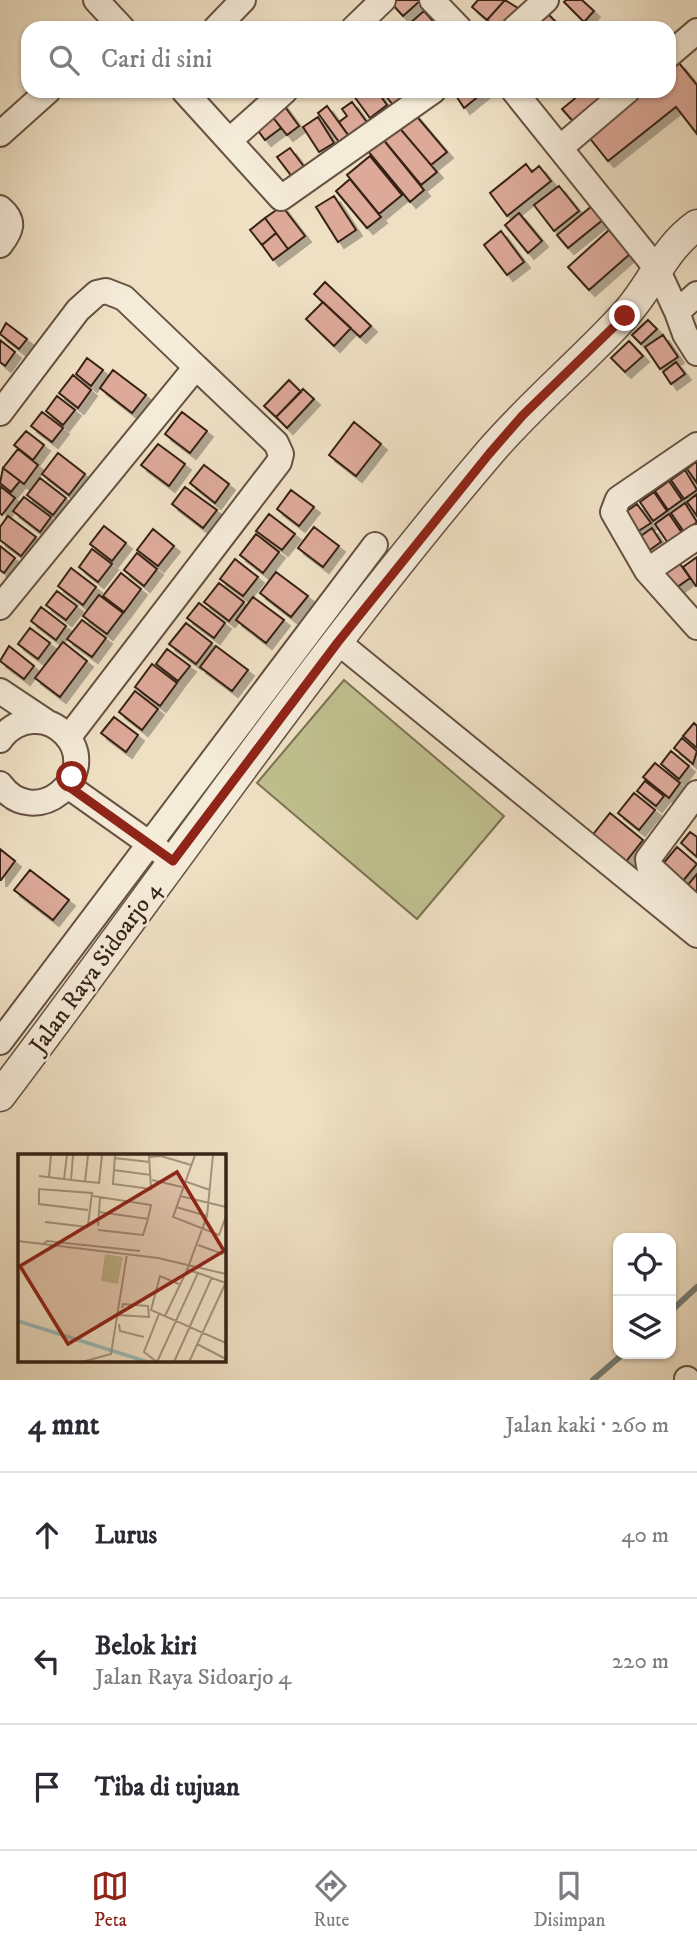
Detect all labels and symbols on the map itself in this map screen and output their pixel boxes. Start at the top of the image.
route end [609,300,640,331]
route start [56,761,87,792]
street label: Jalan Raya Sidoarjo 4 [22,875,169,1061]
inset map [18,1154,226,1363]

